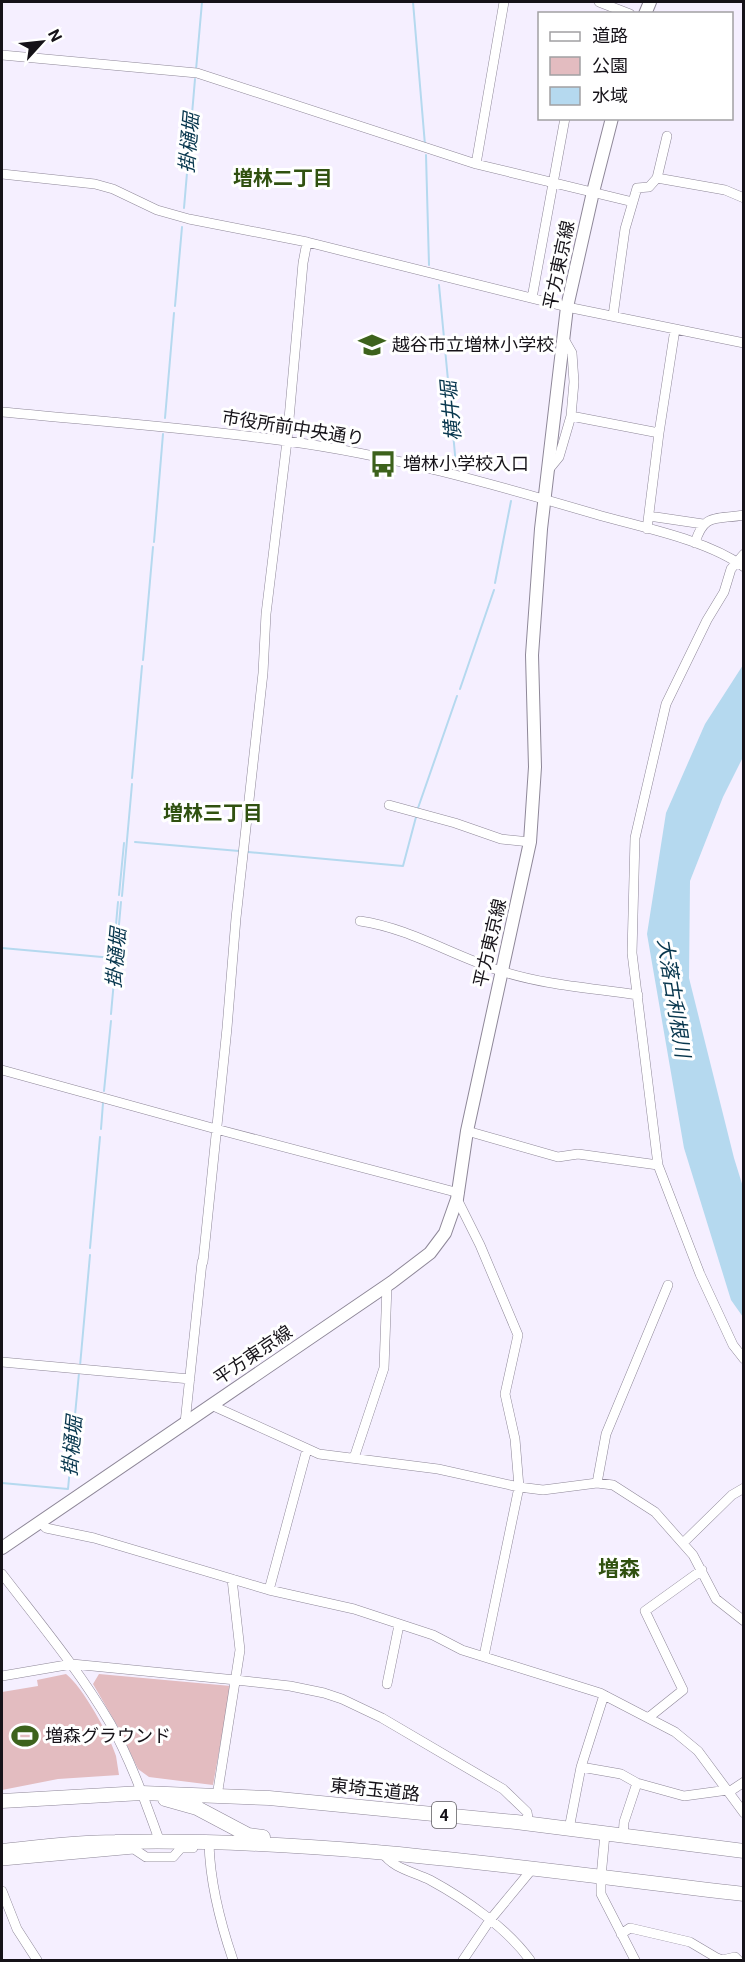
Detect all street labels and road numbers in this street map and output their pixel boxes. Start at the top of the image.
street label: 平方東京線 [539,219,578,311]
street label: 市役所前中央通り [220,406,366,449]
street label: 平方東京線 [469,897,510,989]
street label: 平方東京線 [210,1321,296,1388]
street label: 東埼玉道路 [329,1774,421,1805]
road number: 4 [432,1802,456,1828]

